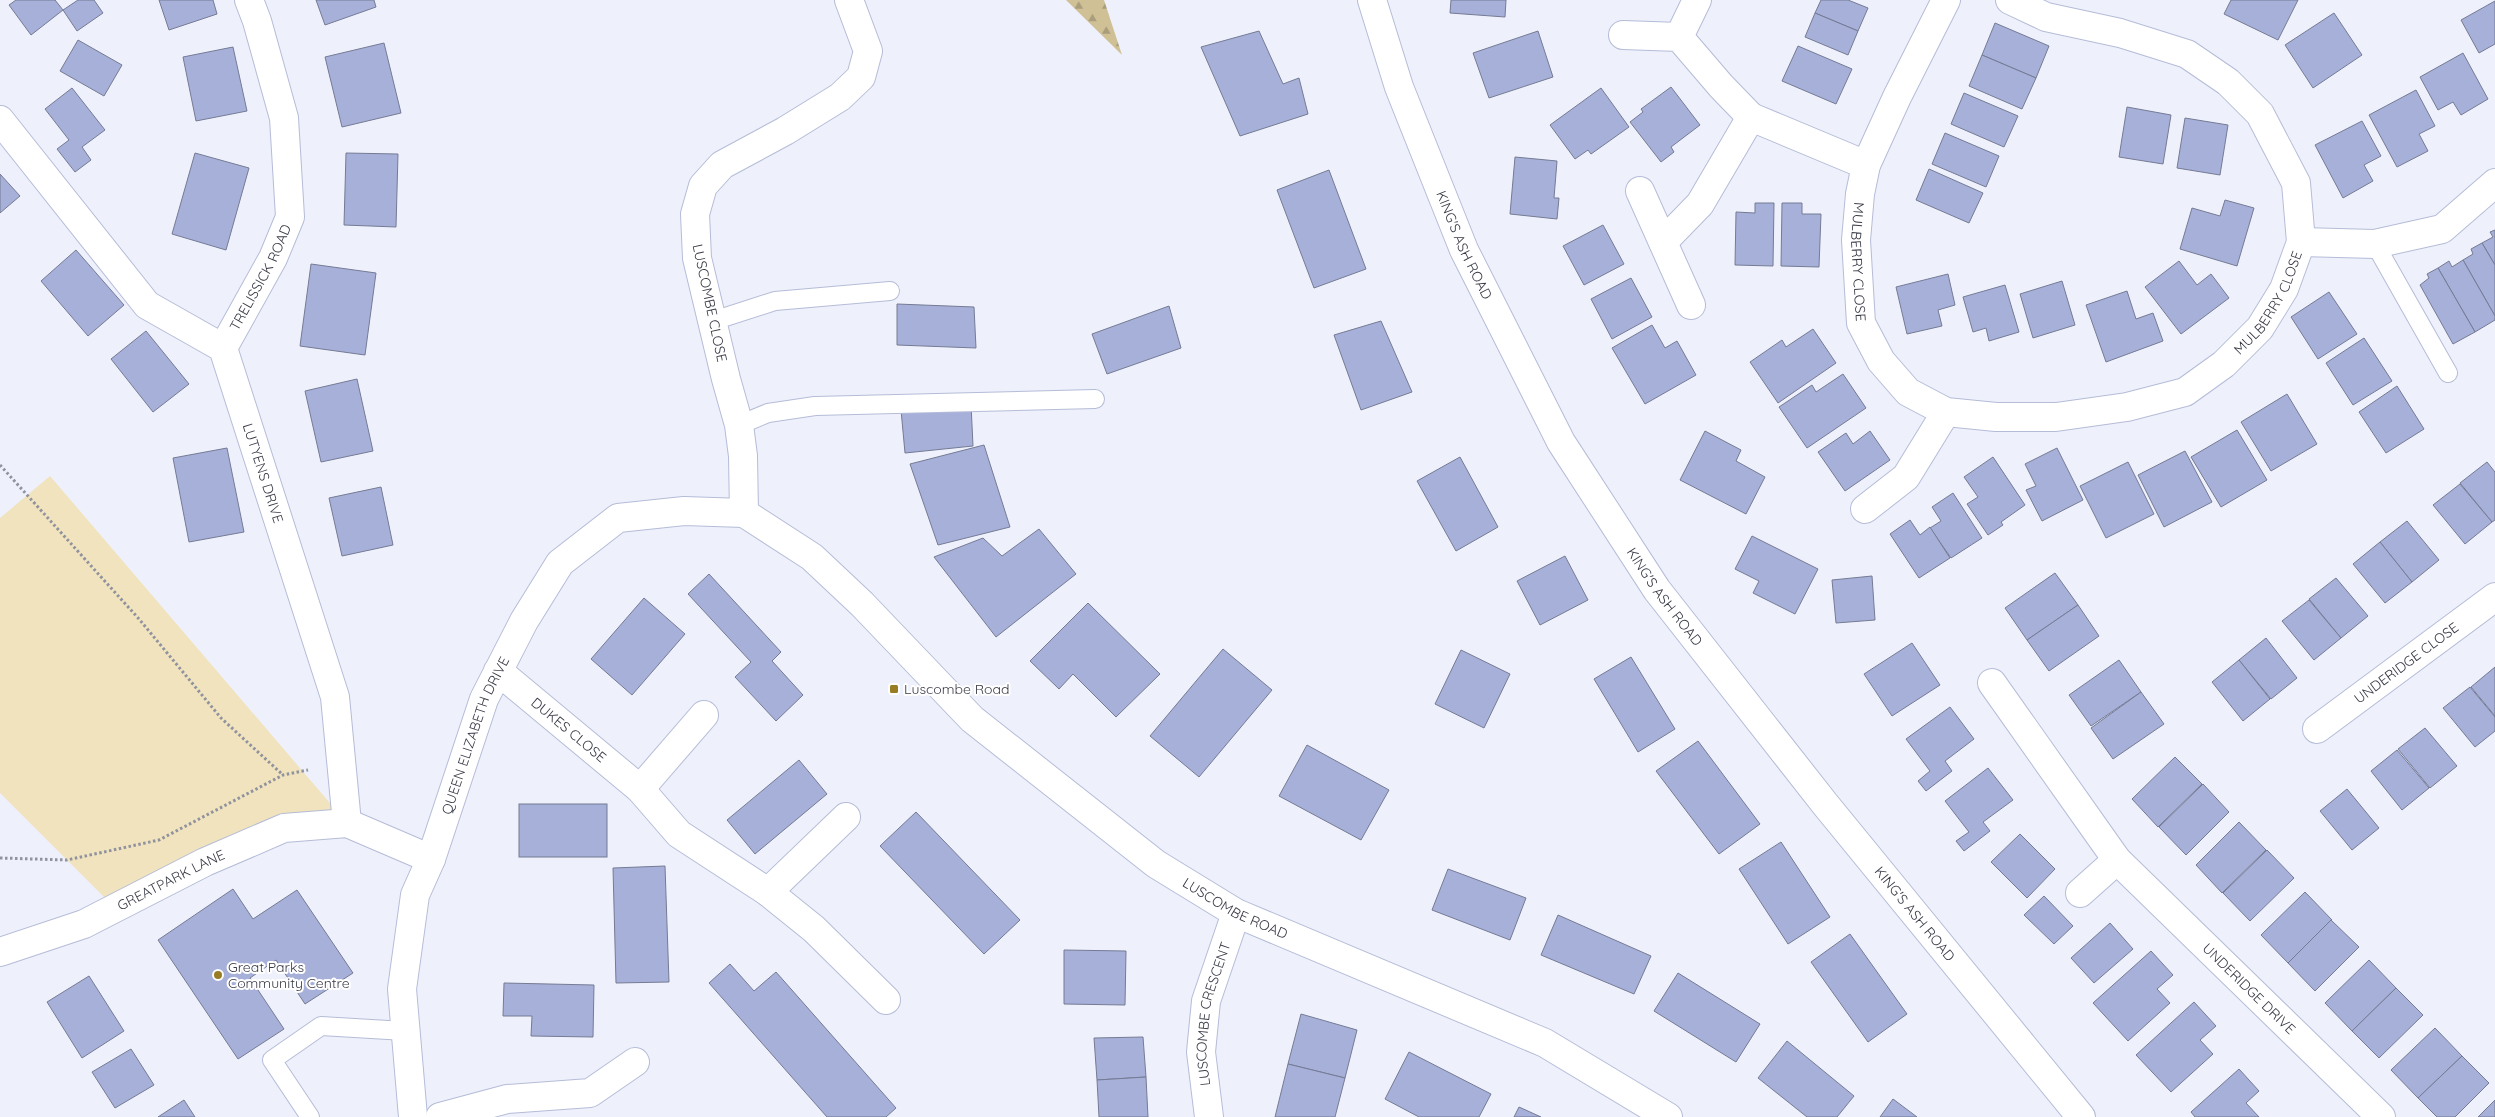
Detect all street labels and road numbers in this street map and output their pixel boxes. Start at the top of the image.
street label: KING'S ASH ROAD [1432,188,1496,302]
street label: MULBERRY CLOSE [1847,202,1870,322]
street label: TRELISSICK ROAD [225,221,295,334]
street label: LUSCOMBE CLOSE [689,242,731,364]
street label: MULBERRY CLOSE [2230,249,2306,358]
street label: LUTYENS DRIVE [239,421,288,525]
street label: KING'S ASH ROAD [1623,544,1706,649]
street label: UNDERIDGE CLOSE [2350,618,2462,708]
street label: QUEEN ELIZABETH DRIVE [437,654,513,817]
street label: DUKES CLOSE [528,693,610,766]
street label: GREATPARK LANE [114,846,227,914]
street label: KING'S ASH ROAD [1871,863,1959,965]
street label: LUSCOMBE ROAD [1179,873,1290,943]
street label: LUSCOMBE CRESCENT [1192,939,1235,1087]
street label: UNDERIDGE DRIVE [2199,939,2299,1038]

